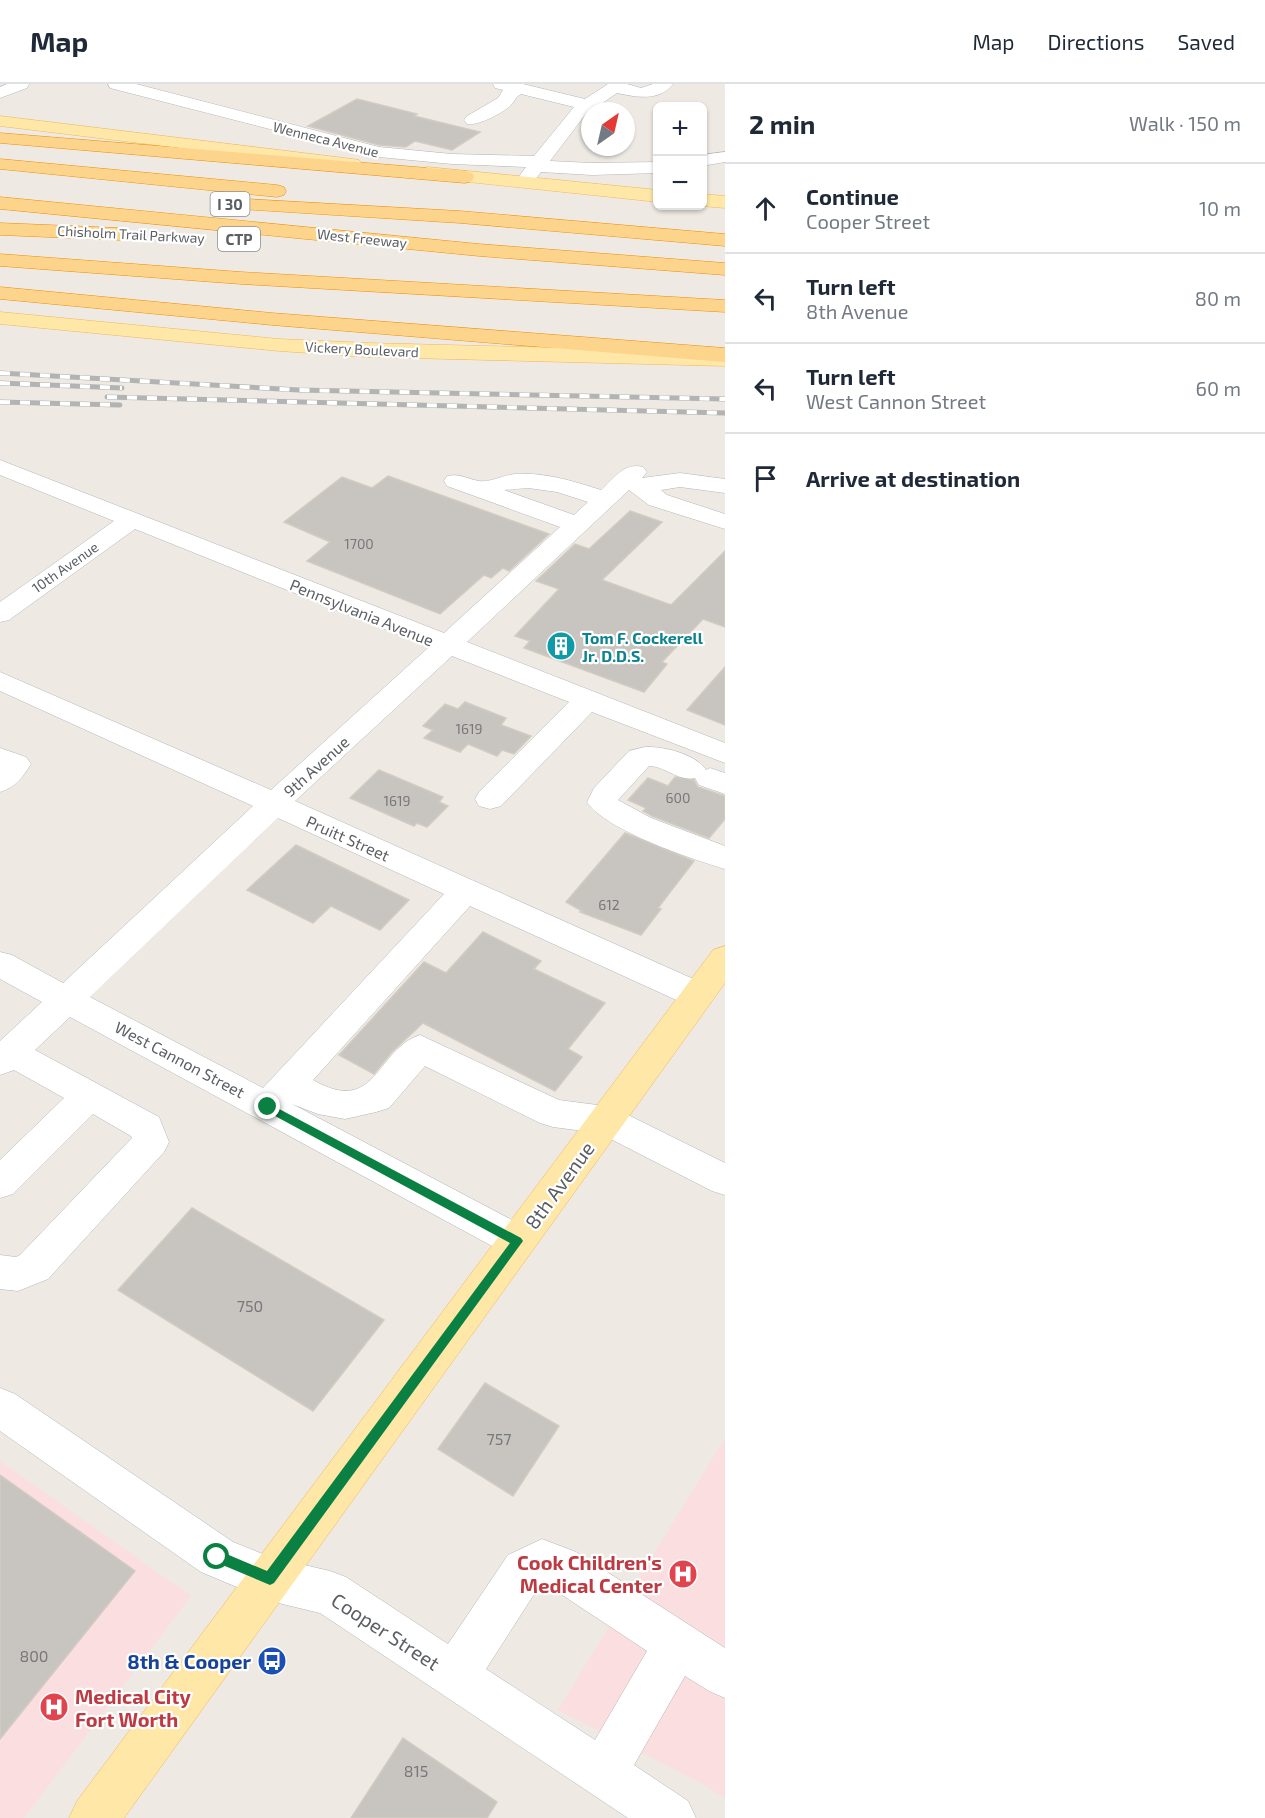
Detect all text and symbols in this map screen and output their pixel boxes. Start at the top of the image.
text: Map [30,24,88,58]
text: Map [972,29,1015,54]
text: Directions [1048,29,1144,54]
text: Saved [1177,29,1235,54]
north arrow [581,102,635,156]
map controls [653,102,707,210]
button: + [653,102,707,156]
text: 2 min [749,108,815,139]
text: Walk · 150 m [1129,111,1241,135]
street label: Wenneca Avenue [271,118,381,160]
button: − [653,156,707,210]
text: Continue [806,183,899,209]
road number: I 30 [210,192,250,216]
icon: ahead [749,192,782,225]
text: 10 m [1199,196,1241,220]
text: Cooper Street [806,209,930,233]
street label: Chisholm Trail Parkway [57,222,206,246]
street label: West Freeway [316,225,408,251]
road number: CTP [218,227,260,251]
text: Turn left [806,273,895,299]
icon: left [749,282,782,315]
text: 80 m [1195,286,1241,310]
text: 8th Avenue [806,299,908,323]
street label: Vickery Boulevard [305,338,419,360]
text: Turn left [806,363,895,389]
icon: left [749,372,782,405]
text: 60 m [1196,376,1241,400]
text: West Cannon Street [806,389,986,413]
icon: arrive [749,462,782,495]
text: Arrive at destination [806,465,1020,491]
house number: 1700 [344,535,374,552]
street label: 10th Avenue [29,538,101,596]
street label: Pennsylvania Avenue [287,574,437,650]
place label: Tom F. Cockerell Jr. D.D.S. [582,628,704,665]
building icon: Tom F. Cockerell Jr. D.D.S. [545,630,577,662]
house number: 1619 [455,720,483,737]
street label: 9th Avenue [279,732,353,800]
house number: 600 [666,789,690,806]
house number: 1619 [383,792,411,809]
street label: Pruitt Street [303,811,393,865]
house number: 612 [598,896,620,913]
street label: West Cannon Street [112,1017,248,1101]
route end [254,1093,280,1119]
street label: 8th Avenue [519,1137,599,1233]
house number: 750 [237,1296,263,1315]
house number: 757 [487,1429,511,1448]
route start [203,1543,229,1569]
place label: Cook Children's Medical Center [517,1550,662,1597]
hospital icon: Cook Children's Medical Center [667,1558,699,1590]
street label: Cooper Street [327,1587,445,1675]
bus stop icon: 8th & Cooper [256,1645,288,1677]
house number: 800 [19,1646,49,1665]
place label: 8th & Cooper [127,1649,251,1673]
place label: Medical City Fort Worth [75,1684,192,1731]
hospital icon: Medical City Fort Worth [38,1691,70,1723]
house number: 815 [404,1761,428,1780]

